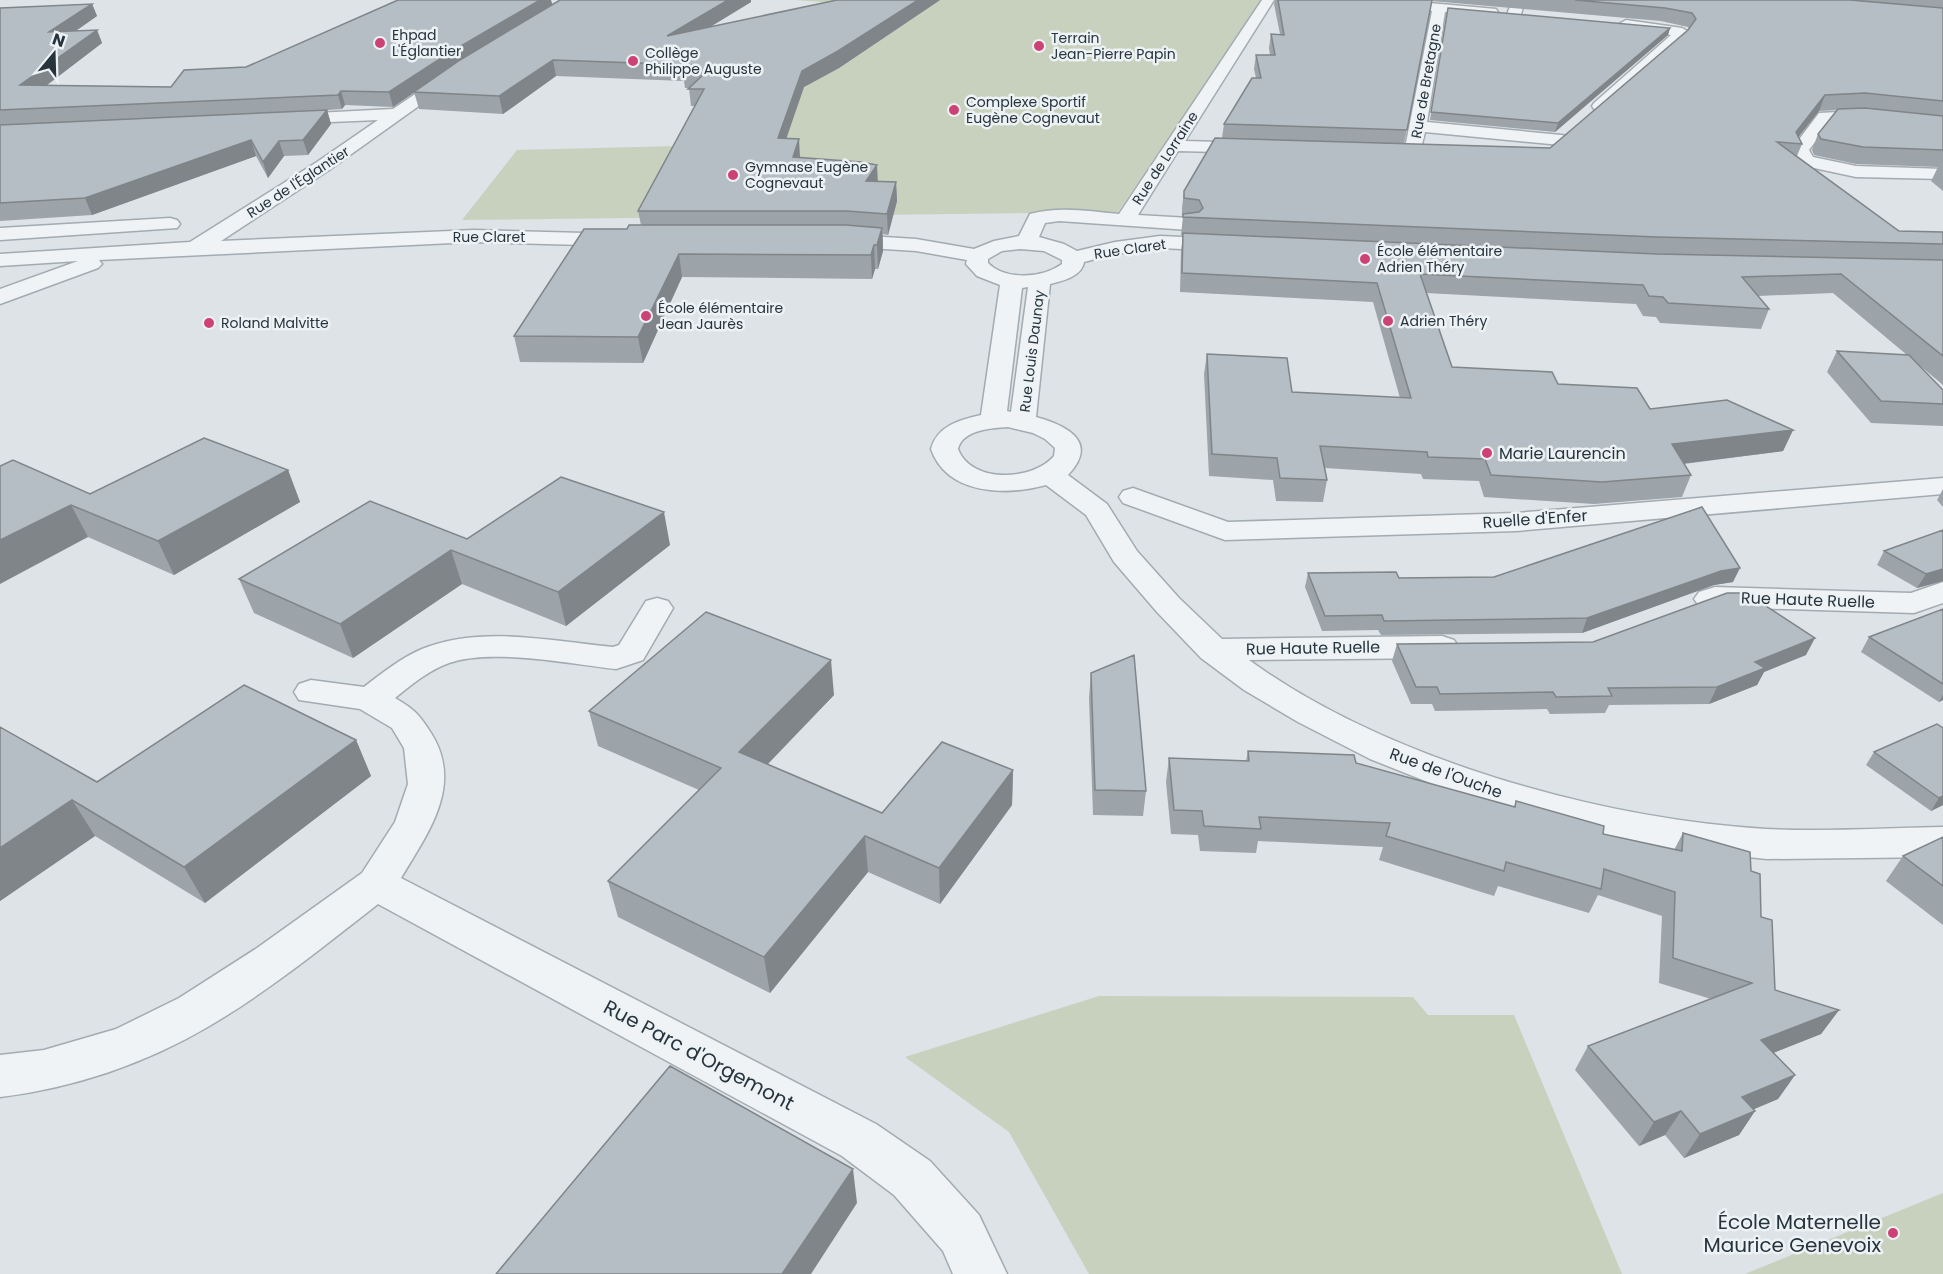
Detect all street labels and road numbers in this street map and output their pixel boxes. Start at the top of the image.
street label: Rue de Bretagne [1406,22,1446,140]
street label: Rue de Lorraine [1127,107,1203,209]
street label: Rue de l'Églantier [243,141,353,223]
street label: Rue Claret [453,227,525,247]
street label: Rue Claret [1093,234,1167,264]
street label: Rue Louis Daunay [1015,289,1049,413]
street label: Ruelle d'Enfer [1482,504,1588,534]
street label: Rue Haute Ruelle [1741,586,1875,614]
street label: Rue Haute Ruelle [1246,635,1380,661]
street label: Rue de l'Ouche [1386,742,1506,804]
street label: Rue Parc d'Orgemont [599,993,799,1117]

